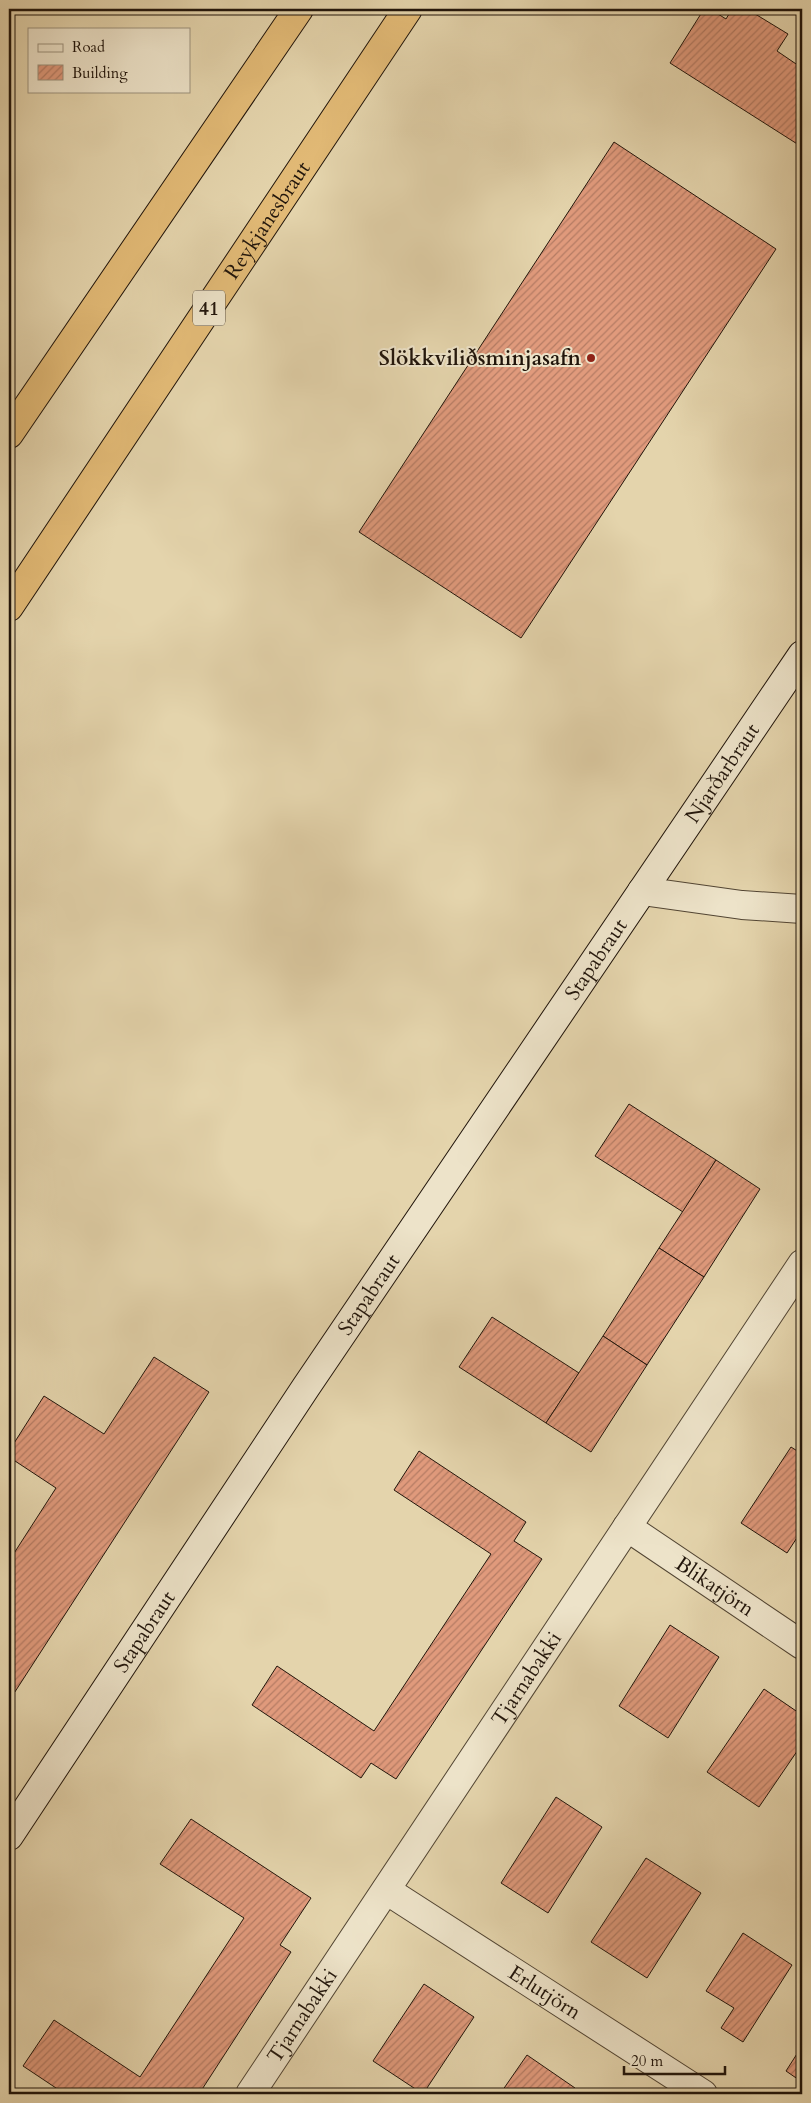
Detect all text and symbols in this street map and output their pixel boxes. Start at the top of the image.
legend [28,28,190,92]
text: Road [72,37,105,57]
text: Building [72,63,128,83]
street label: Reykjanesbraut [218,155,318,285]
road number: 41 [193,290,225,326]
place label: Slökkviliðsminjasafn [379,344,582,373]
marker: Slökkviliðsminjasafn [585,352,597,364]
street label: Njarðarbraut [678,717,767,829]
street label: Stapabraut [558,913,634,1006]
street label: Stapabraut [331,1248,407,1341]
street label: Blikatjörn [669,1550,760,1624]
street label: Stapabraut [107,1585,182,1679]
street label: Tjarnabakki [485,1626,569,1732]
street label: Erlutjörn [503,1959,587,2027]
street label: Tjarnabakki [261,1963,344,2069]
scale bar [624,2043,725,2075]
text: 20 m [631,2051,663,2071]

